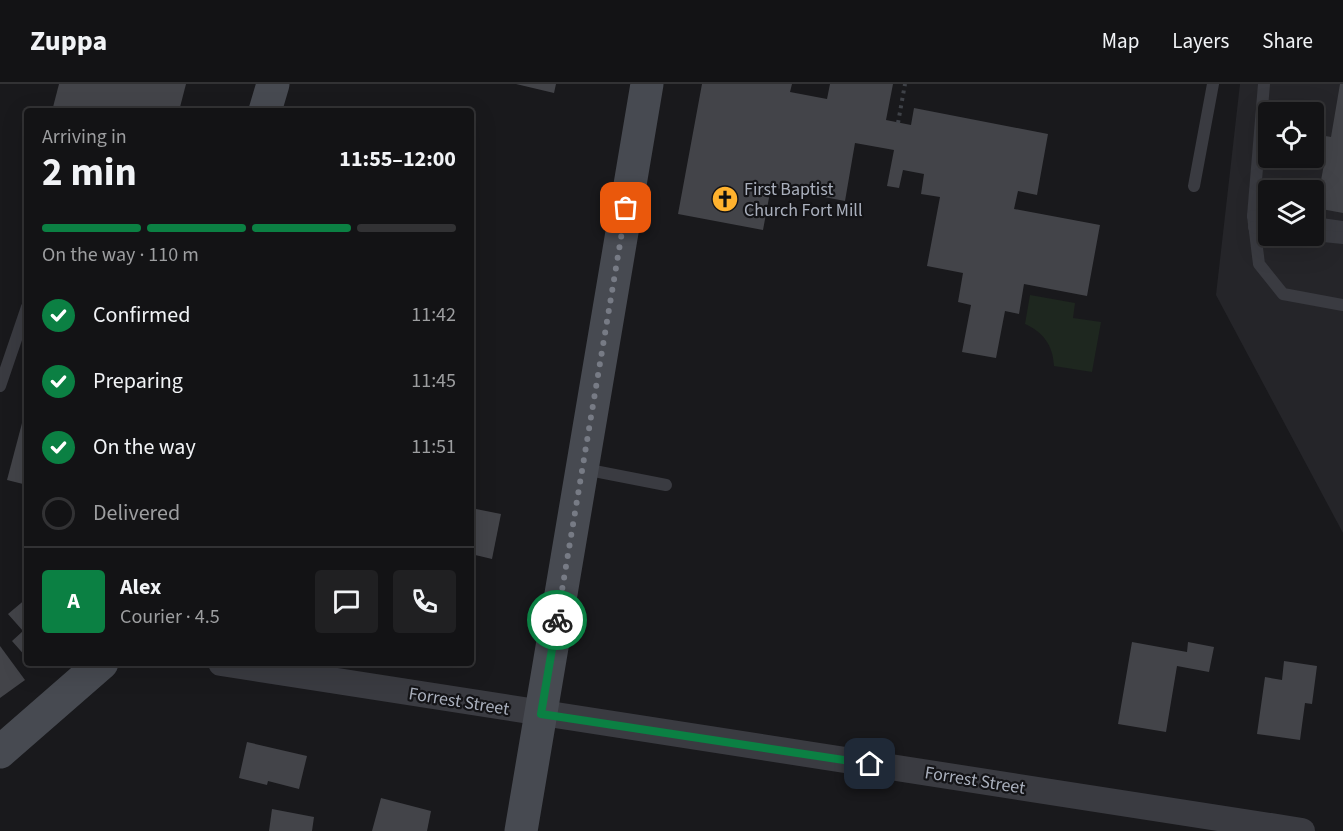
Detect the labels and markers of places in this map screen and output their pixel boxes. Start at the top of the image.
place label: First Baptist Church Fort Mill [744,177,863,223]
pin [600,182,651,233]
church icon: First Baptist Church Fort Mill [710,184,740,214]
pin [844,738,895,789]

